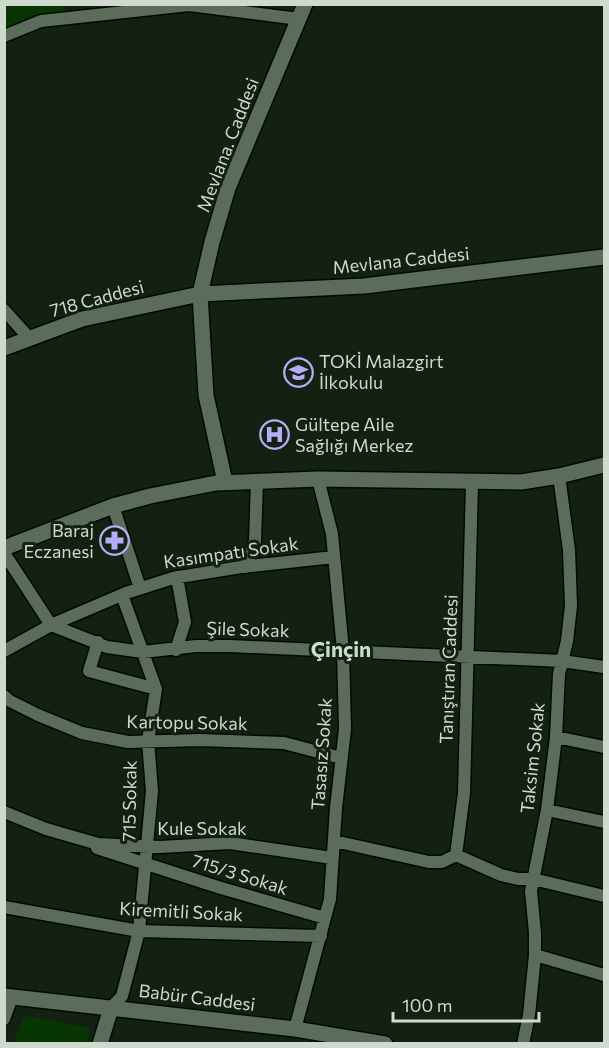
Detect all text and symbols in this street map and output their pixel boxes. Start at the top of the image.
street label: Mevlana. Caddesi [191,74,263,215]
street label: Mevlana Caddesi [331,242,471,278]
street label: 718 Caddesi [47,275,146,321]
place label: TOKİ Malazgirt İlkokulu [319,350,444,393]
school or university icon: TOKİ Malazgirt İlkokulu [282,356,314,388]
place label: Gültepe Aile Sağlığı Merkez [295,413,413,456]
hospital icon: Gültepe Aile Sağlığı Merkez [258,419,290,451]
place label: Baraj Eczanesi [23,519,94,562]
pharmacy icon: Baraj Eczanesi [99,525,131,557]
street label: Kasımpatı Sokak [162,532,300,572]
street label: Tanıştıran Caddesi [434,594,462,744]
street label: Şile Sokak [206,617,290,641]
district label: Çinçin [311,636,371,661]
street label: Tasasız Sokak [306,697,336,811]
street label: Taksim Sokak [515,701,549,814]
street label: Kartopu Sokak [126,710,248,734]
street label: 715 Sokak [117,760,141,842]
street label: Kule Sokak [157,817,247,839]
street label: 715/3 Sokak [190,849,291,899]
street label: Kiremitli Sokak [119,897,244,925]
street label: Babür Caddesi [138,979,257,1015]
scale bar [393,985,538,1023]
text: 100 m [402,994,452,1016]

